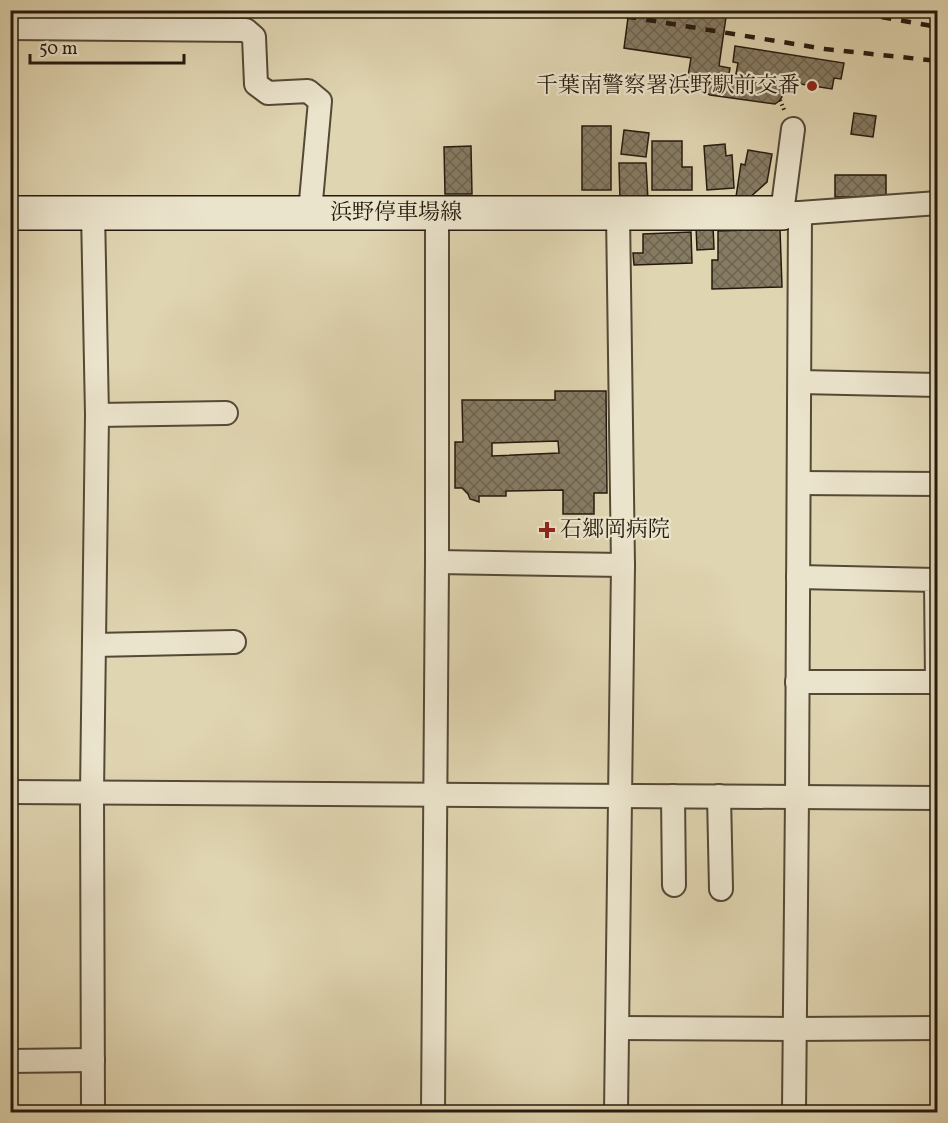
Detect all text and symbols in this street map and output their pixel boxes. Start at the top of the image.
scale bar [30,27,184,65]
text: 50 m [39,37,78,62]
place label: 千葉南警察署浜野駅前交番 [536,71,800,102]
marker: 千葉南警察署浜野駅前交番 [805,79,819,93]
street label: 浜野停車場線 [330,198,462,229]
place label: 石郷岡病院 [560,515,670,546]
marker: 石郷岡病院 [538,521,556,539]

